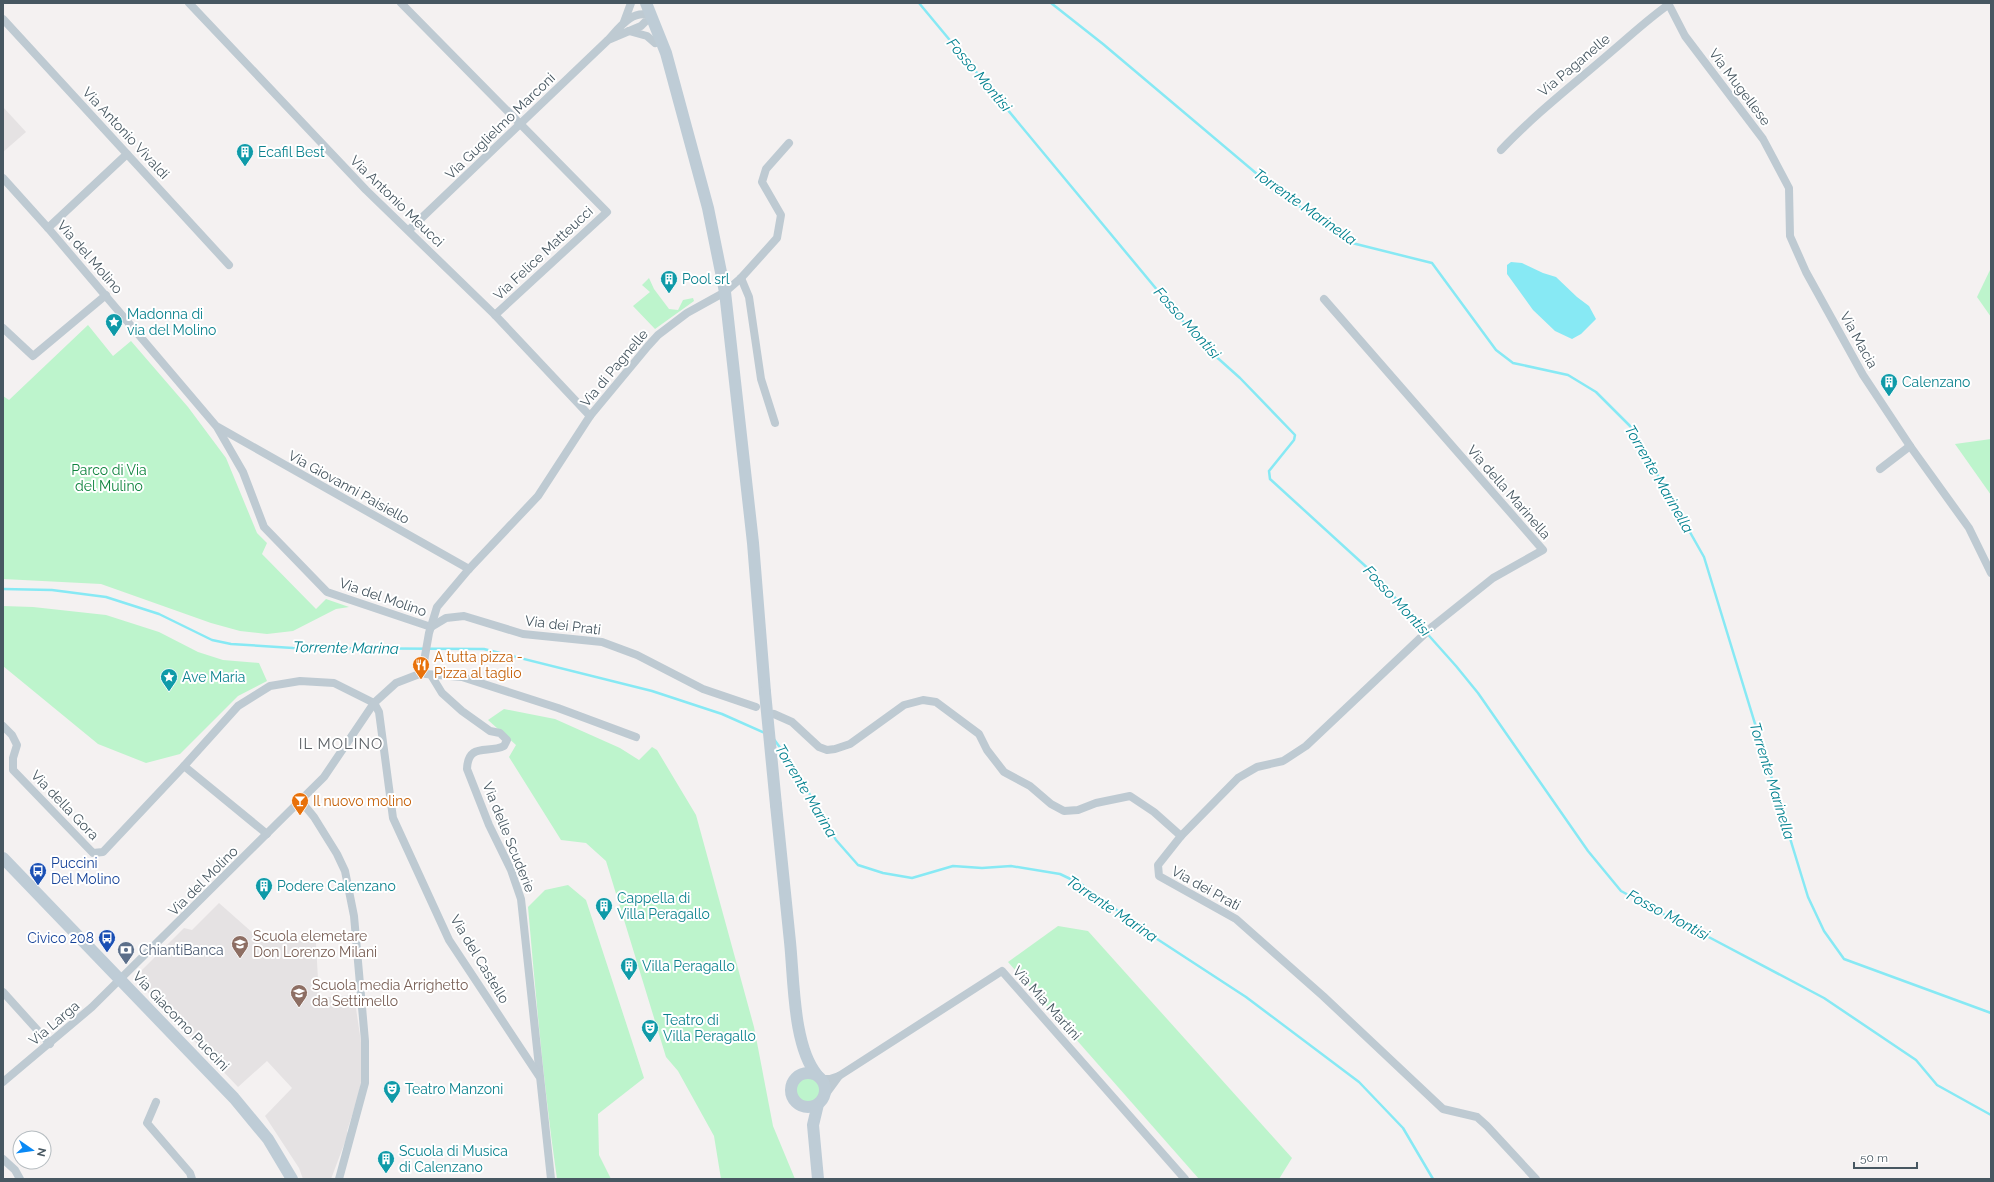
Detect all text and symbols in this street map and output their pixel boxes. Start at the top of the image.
street label: Via Paganelle [1535,30,1613,100]
water label: Fosso Montisi [943,34,1016,116]
street label: Via Mugellese [1706,45,1774,129]
street label: Via Guglielmo Marconi [442,70,558,182]
street label: Via Antonio Vivaldi [79,84,173,182]
building icon: Ecafil Best [235,142,255,167]
place label: Ecafil Best [258,144,325,160]
street label: Via Antonio Meucci [347,152,447,250]
water label: Torrente Marinella [1250,165,1360,249]
street label: Via Felice Matteucci [490,203,596,303]
street label: Via del Molino [54,217,126,297]
building icon: Pool srl [659,269,679,294]
place label: Pool srl [682,271,730,287]
water label: Fosso Montisi [1150,283,1225,363]
place label: Madonna di via del Molino [127,306,216,338]
street label: Via Macia [1837,309,1881,371]
place icon: Madonna di via del Molino [104,312,124,337]
street label: Via di Pagnelle [577,326,651,410]
building icon: Calenzano [1879,372,1899,397]
place label: Calenzano [1902,374,1970,390]
water label: Torrente Marinella [1621,422,1697,536]
street label: Via della Marinella [1464,442,1554,542]
street label: Via Giovanni Paisiello [286,447,412,527]
park label: Parco di Via del Mulino [71,462,147,494]
water label: Fosso Montisi [1360,562,1435,641]
street label: Via del Molino [337,575,429,619]
street label: Via dei Prati [524,612,602,638]
water label: Torrente Marina [293,638,399,658]
place label: A tutta pizza - Pizza al taglio [434,649,523,681]
restaurant icon: A tutta pizza - Pizza al taglio [411,655,431,680]
place icon: Ave Maria [159,667,179,692]
place label: Ave Maria [182,669,245,685]
water label: Torrente Marinella [1746,720,1798,842]
district label: IL MOLINO [299,735,383,753]
water label: Torrente Marina [771,741,841,841]
street label: Via della Gora [28,767,102,843]
street label: Via delle Scuderie [480,779,538,895]
bar icon: Il nuovo molino [290,791,310,816]
place label: Il nuovo molino [313,793,412,809]
street label: Via del Molino [165,843,241,919]
place label: Puccini Del Molino [51,855,120,887]
bus stop icon: Puccini Del Molino [28,861,48,886]
street label: Via dei Prati [1169,863,1243,913]
water label: Torrente Marina [1063,872,1161,946]
building icon: Podere Calenzano [254,876,274,901]
place label: Podere Calenzano [277,878,396,894]
water label: Fosso Montisi [1624,886,1713,945]
place label: Cappella di Villa Peragallo [617,890,710,922]
building icon: Cappella di Villa Peragallo [594,896,614,921]
street label: Via del Castello [447,912,513,1006]
bus stop icon: Civico 208 [97,928,117,953]
place label: Scuola elemetare Don Lorenzo Milani [253,928,377,960]
place label: Civico 208 [27,930,94,946]
school or university icon: Scuola elemetare Don Lorenzo Milani [230,934,250,959]
bank icon: ChiantiBanca [116,940,136,965]
place label: ChiantiBanca [139,942,224,958]
building icon: Villa Peragallo [619,956,639,981]
place label: Villa Peragallo [642,958,735,974]
street label: Via Mia Martini [1010,963,1084,1043]
street label: Via Giacomo Puccini [129,968,233,1074]
place label: Scuola media Arrighetto da Settimello [312,977,468,1009]
school or university icon: Scuola media Arrighetto da Settimello [289,983,309,1008]
street label: Via Larga [26,997,82,1049]
place label: Teatro di Villa Peragallo [663,1012,756,1044]
theatre icon: Teatro di Villa Peragallo [640,1018,660,1043]
theatre icon: Teatro Manzoni [382,1079,402,1104]
place label: Teatro Manzoni [405,1081,503,1097]
north arrow [12,1130,52,1170]
place label: Scuola di Musica di Calenzano [399,1143,508,1175]
scale bar [1854,1144,1917,1170]
text: N [34,1147,49,1158]
building icon: Scuola di Musica di Calenzano [376,1149,396,1174]
text: 50 m [1860,1151,1888,1165]

